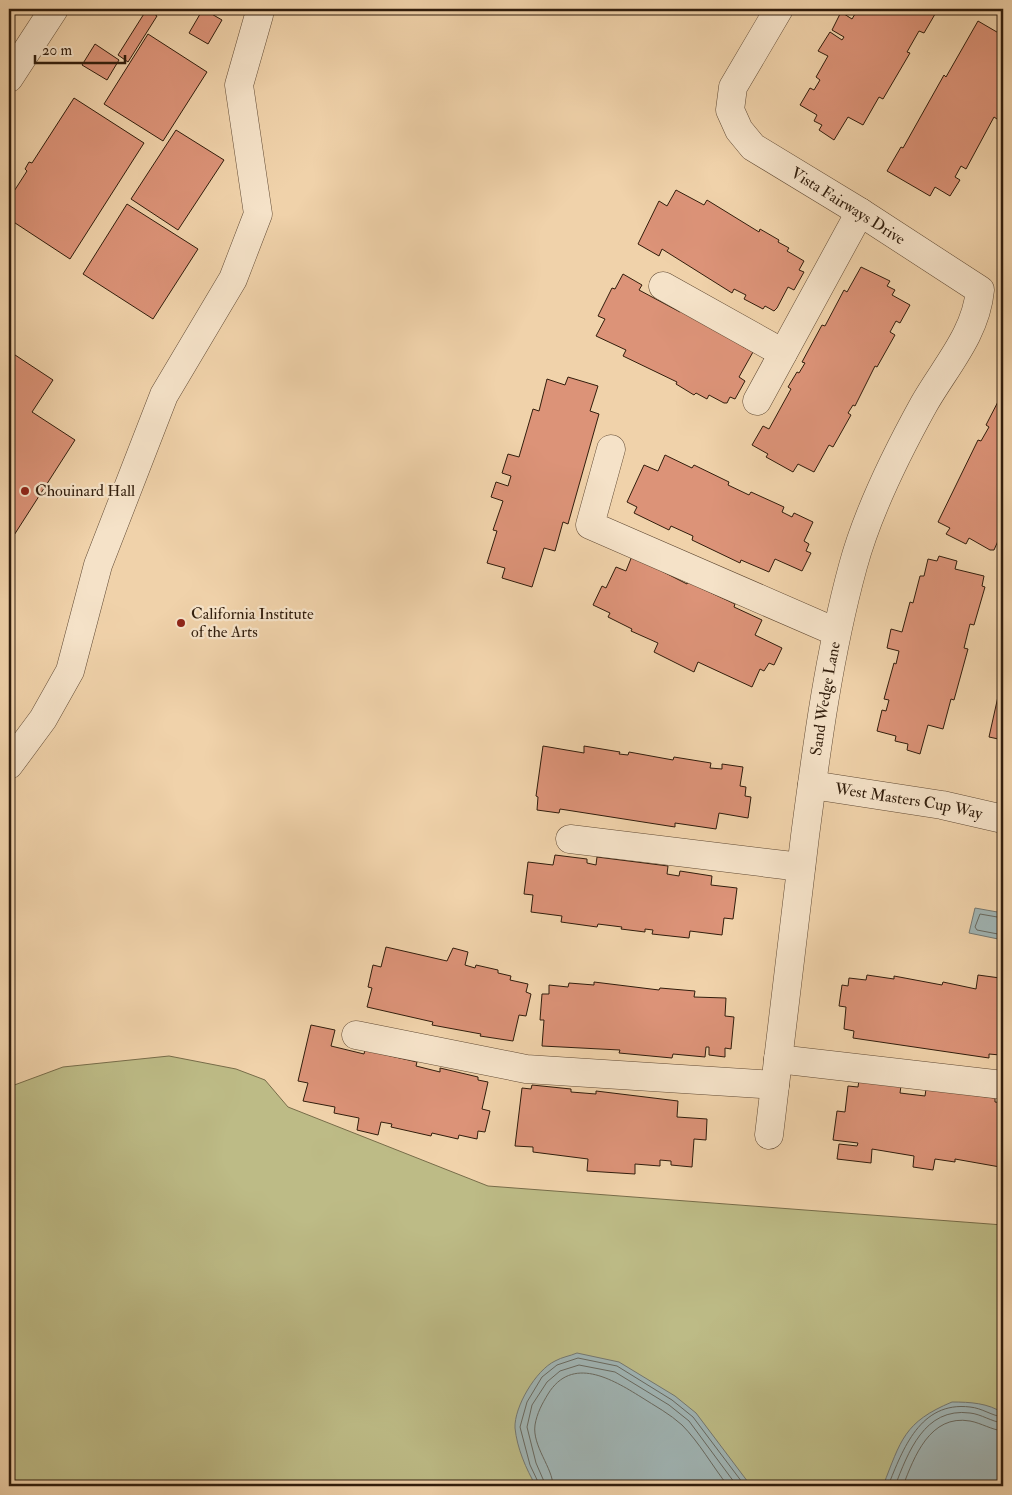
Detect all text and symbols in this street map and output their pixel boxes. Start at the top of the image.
scale bar [35,32,125,64]
text: 20 m [42,41,72,60]
street label: Vista Fairways Drive [787,163,909,249]
place label: Chouinard Hall [35,481,135,501]
marker: Chouinard Hall [19,485,31,497]
place label: California Institute of the Arts [191,604,314,642]
marker: California Institute of the Arts [175,617,187,629]
street label: Sand Wedge Lane [806,640,845,757]
street label: West Masters Cup Way [833,779,985,824]

